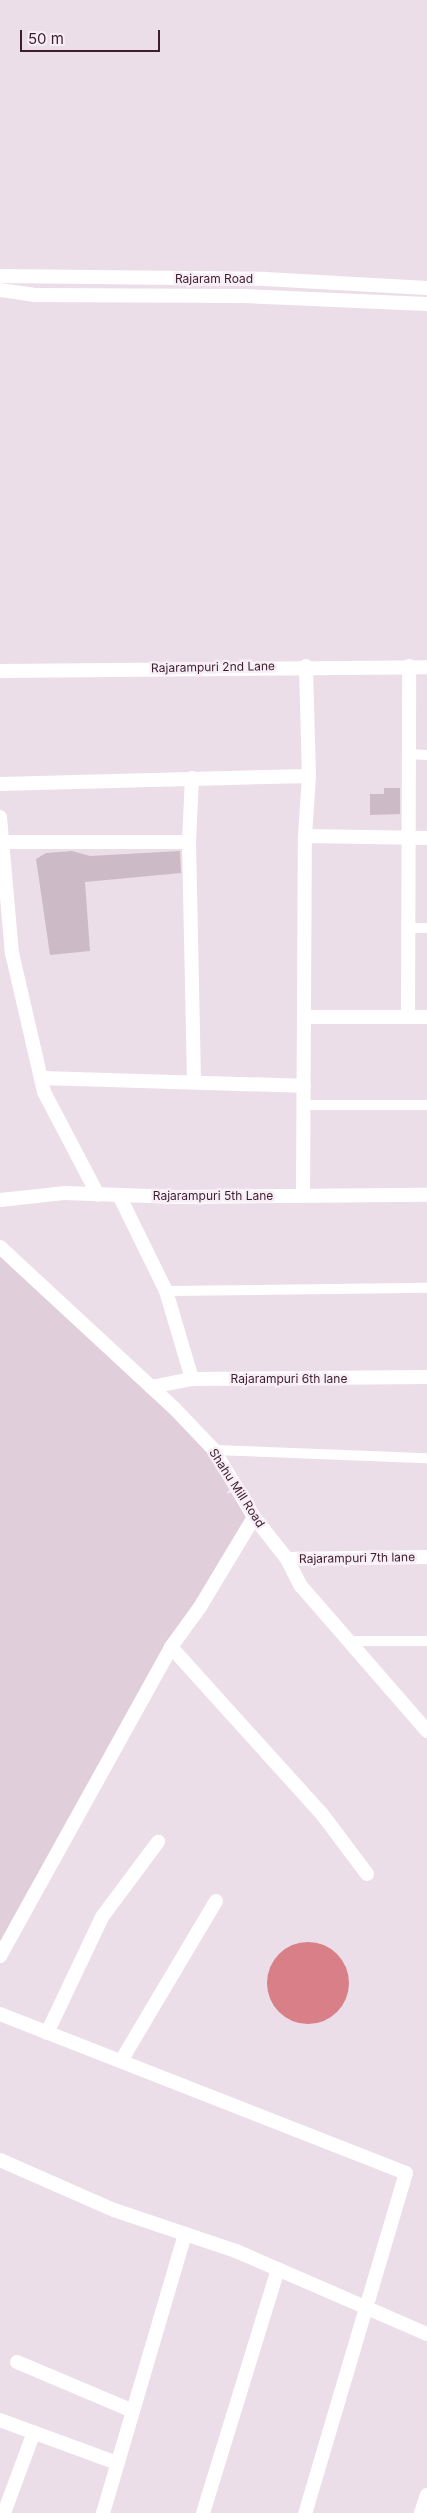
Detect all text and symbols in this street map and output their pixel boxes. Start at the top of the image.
scale bar [22,20,162,52]
text: 50 m [28,29,64,48]
street label: Rajaram Road [175,272,253,286]
street label: Rajarampuri 2nd Lane [151,659,275,675]
street label: Rajarampuri 5th Lane [153,1189,273,1203]
street label: Rajarampuri 6th lane [231,1372,347,1386]
street label: Shahu Mill Road [206,1446,268,1530]
street label: Rajarampuri 7th lane [299,1550,415,1566]

